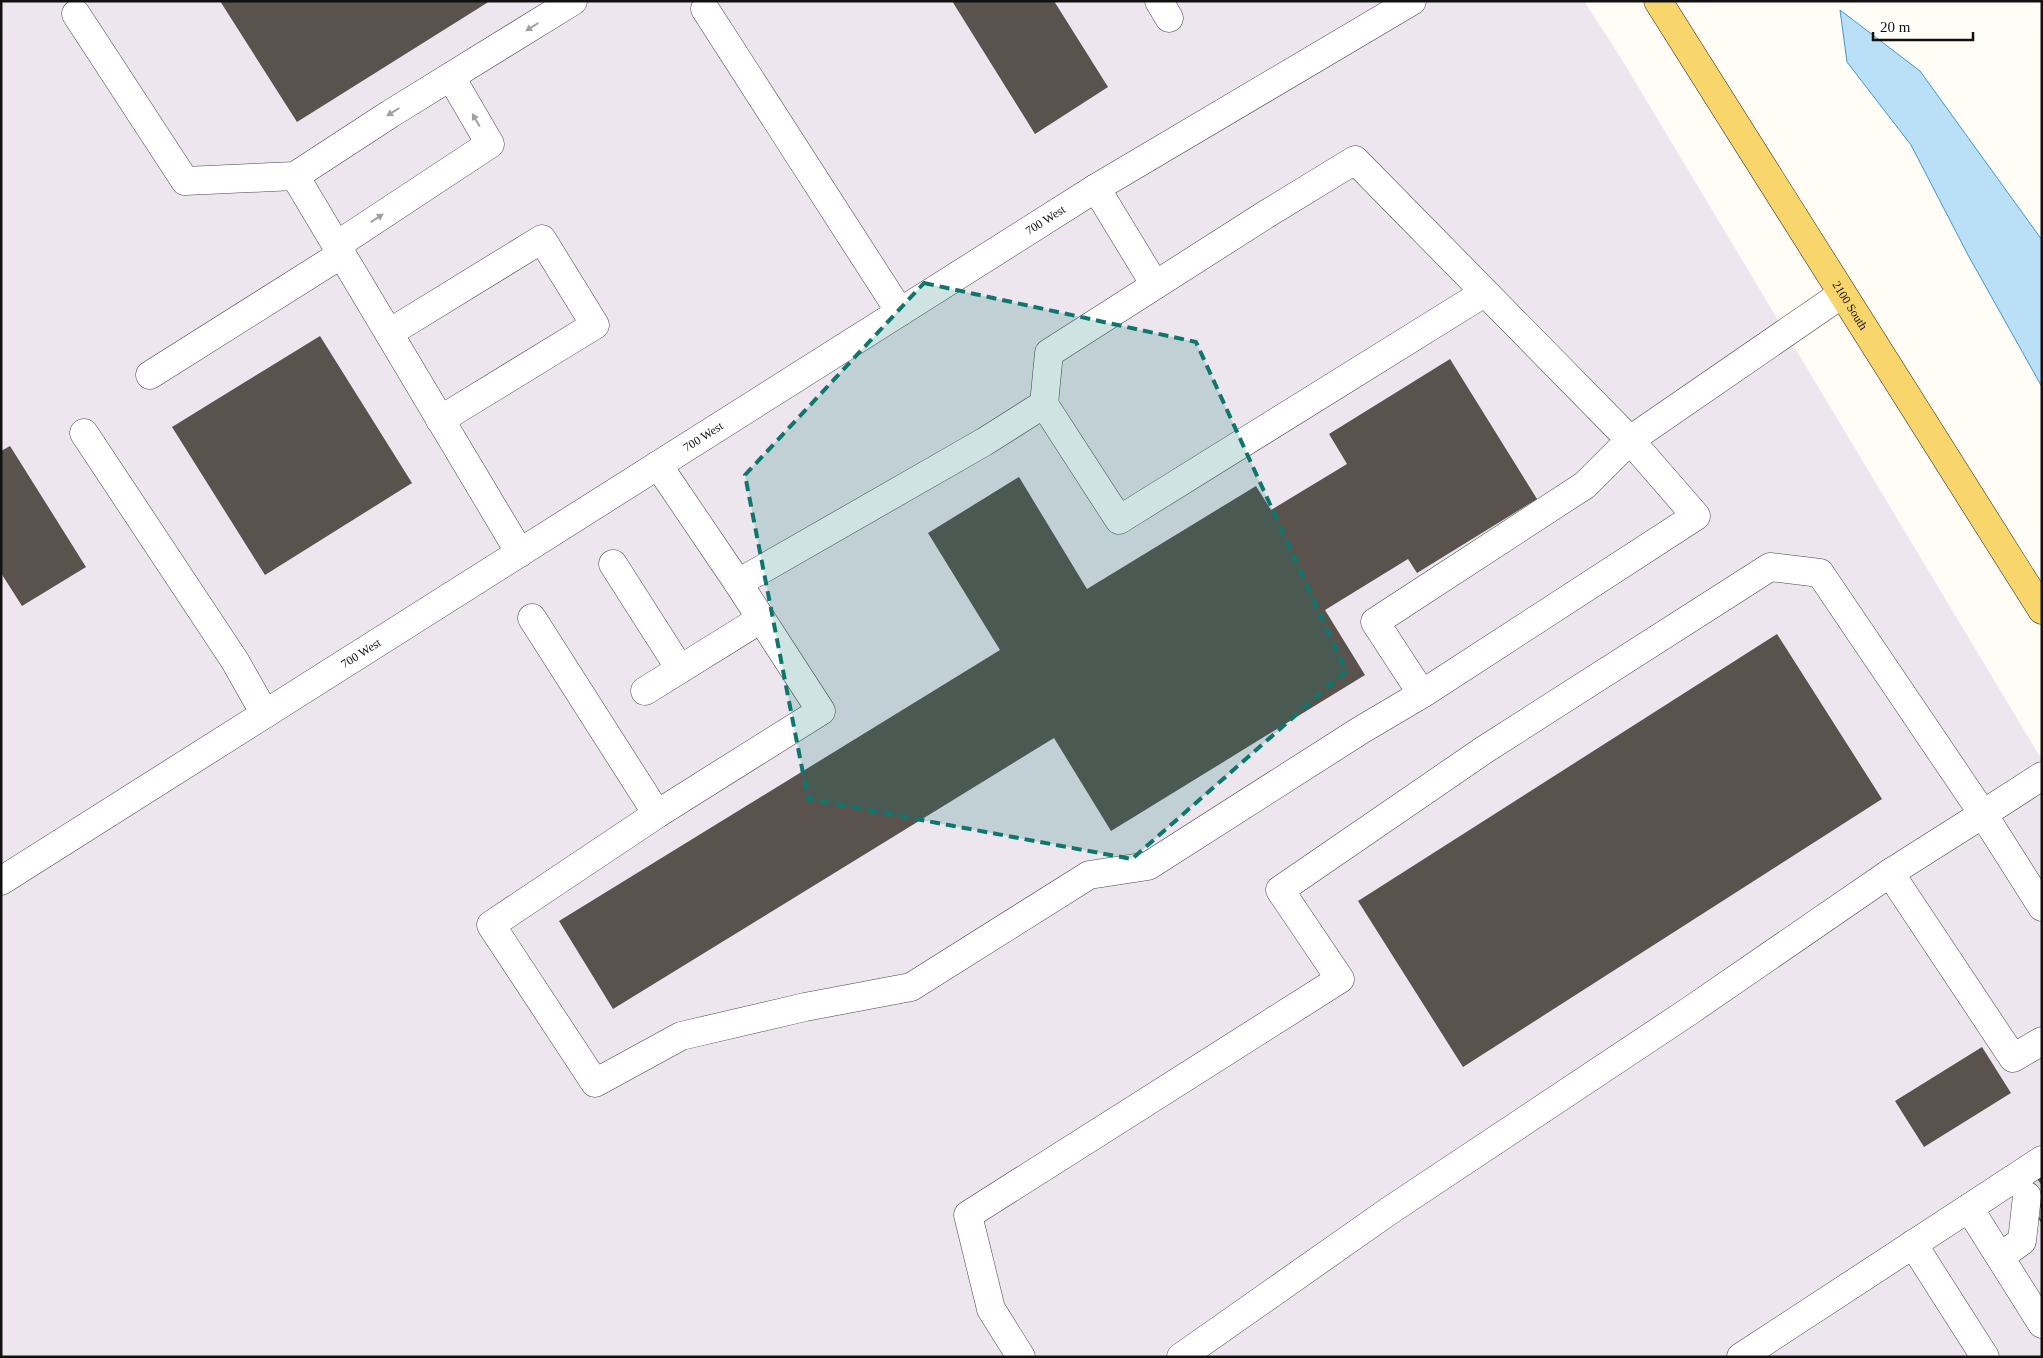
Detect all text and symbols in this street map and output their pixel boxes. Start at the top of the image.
scale bar [1873,10,1973,42]
text: 20 m [1880,19,1911,35]
one-way arrow [525,22,538,31]
one-way arrow [387,107,400,117]
one-way arrow [472,113,480,127]
street label: 700 West [1023,202,1069,238]
one-way arrow [371,213,384,223]
street label: 2100 South [1829,279,1871,333]
street label: 700 West [681,418,726,454]
street label: 700 West [338,635,384,671]

